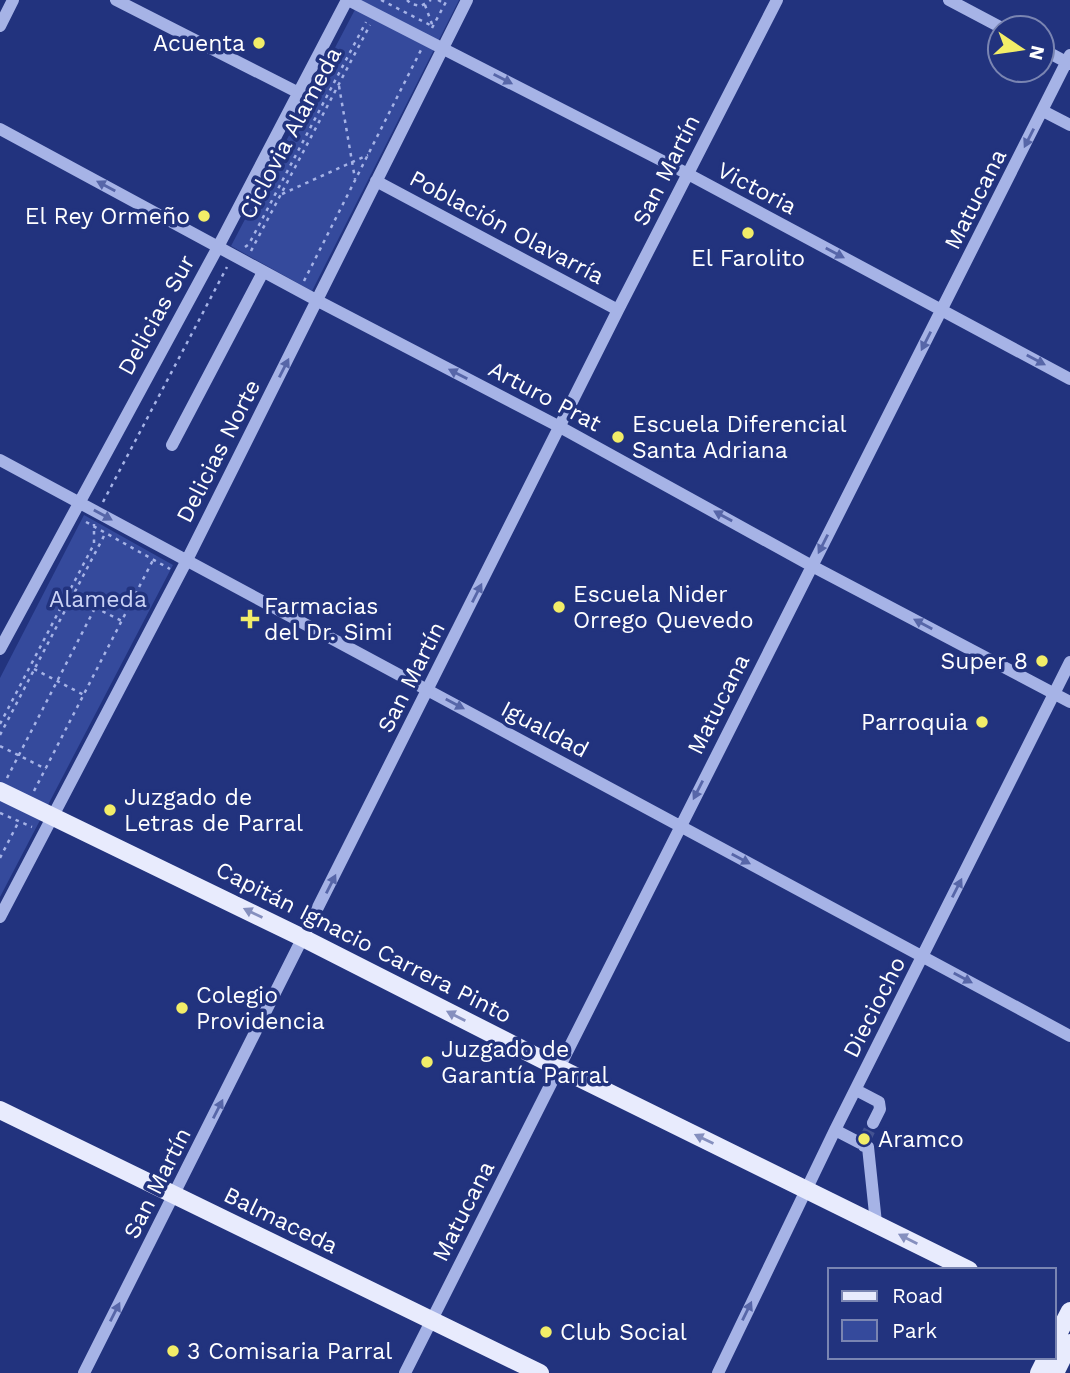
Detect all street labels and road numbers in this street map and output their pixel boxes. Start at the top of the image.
street label: Ciclovia Alameda [234,43,347,224]
street label: San Martín [627,110,706,230]
street label: Matucana [939,145,1012,254]
street label: Victoria [713,156,801,221]
street label: Población Olavarría [405,165,609,290]
street label: Delicias Sur [112,250,201,380]
street label: Arturo Prat [484,355,606,438]
street label: Delicias Norte [171,375,266,527]
street label: San Martín [372,617,451,737]
street label: Matucana [682,650,755,759]
street label: Igualdad [497,695,593,764]
street label: Capitán Ignacio Carrera Pinto [211,856,516,1029]
street label: Dieciocho [838,952,911,1062]
street label: San Martín [118,1123,197,1243]
street label: Matucana [427,1157,500,1266]
street label: Balmaceda [219,1181,342,1260]

